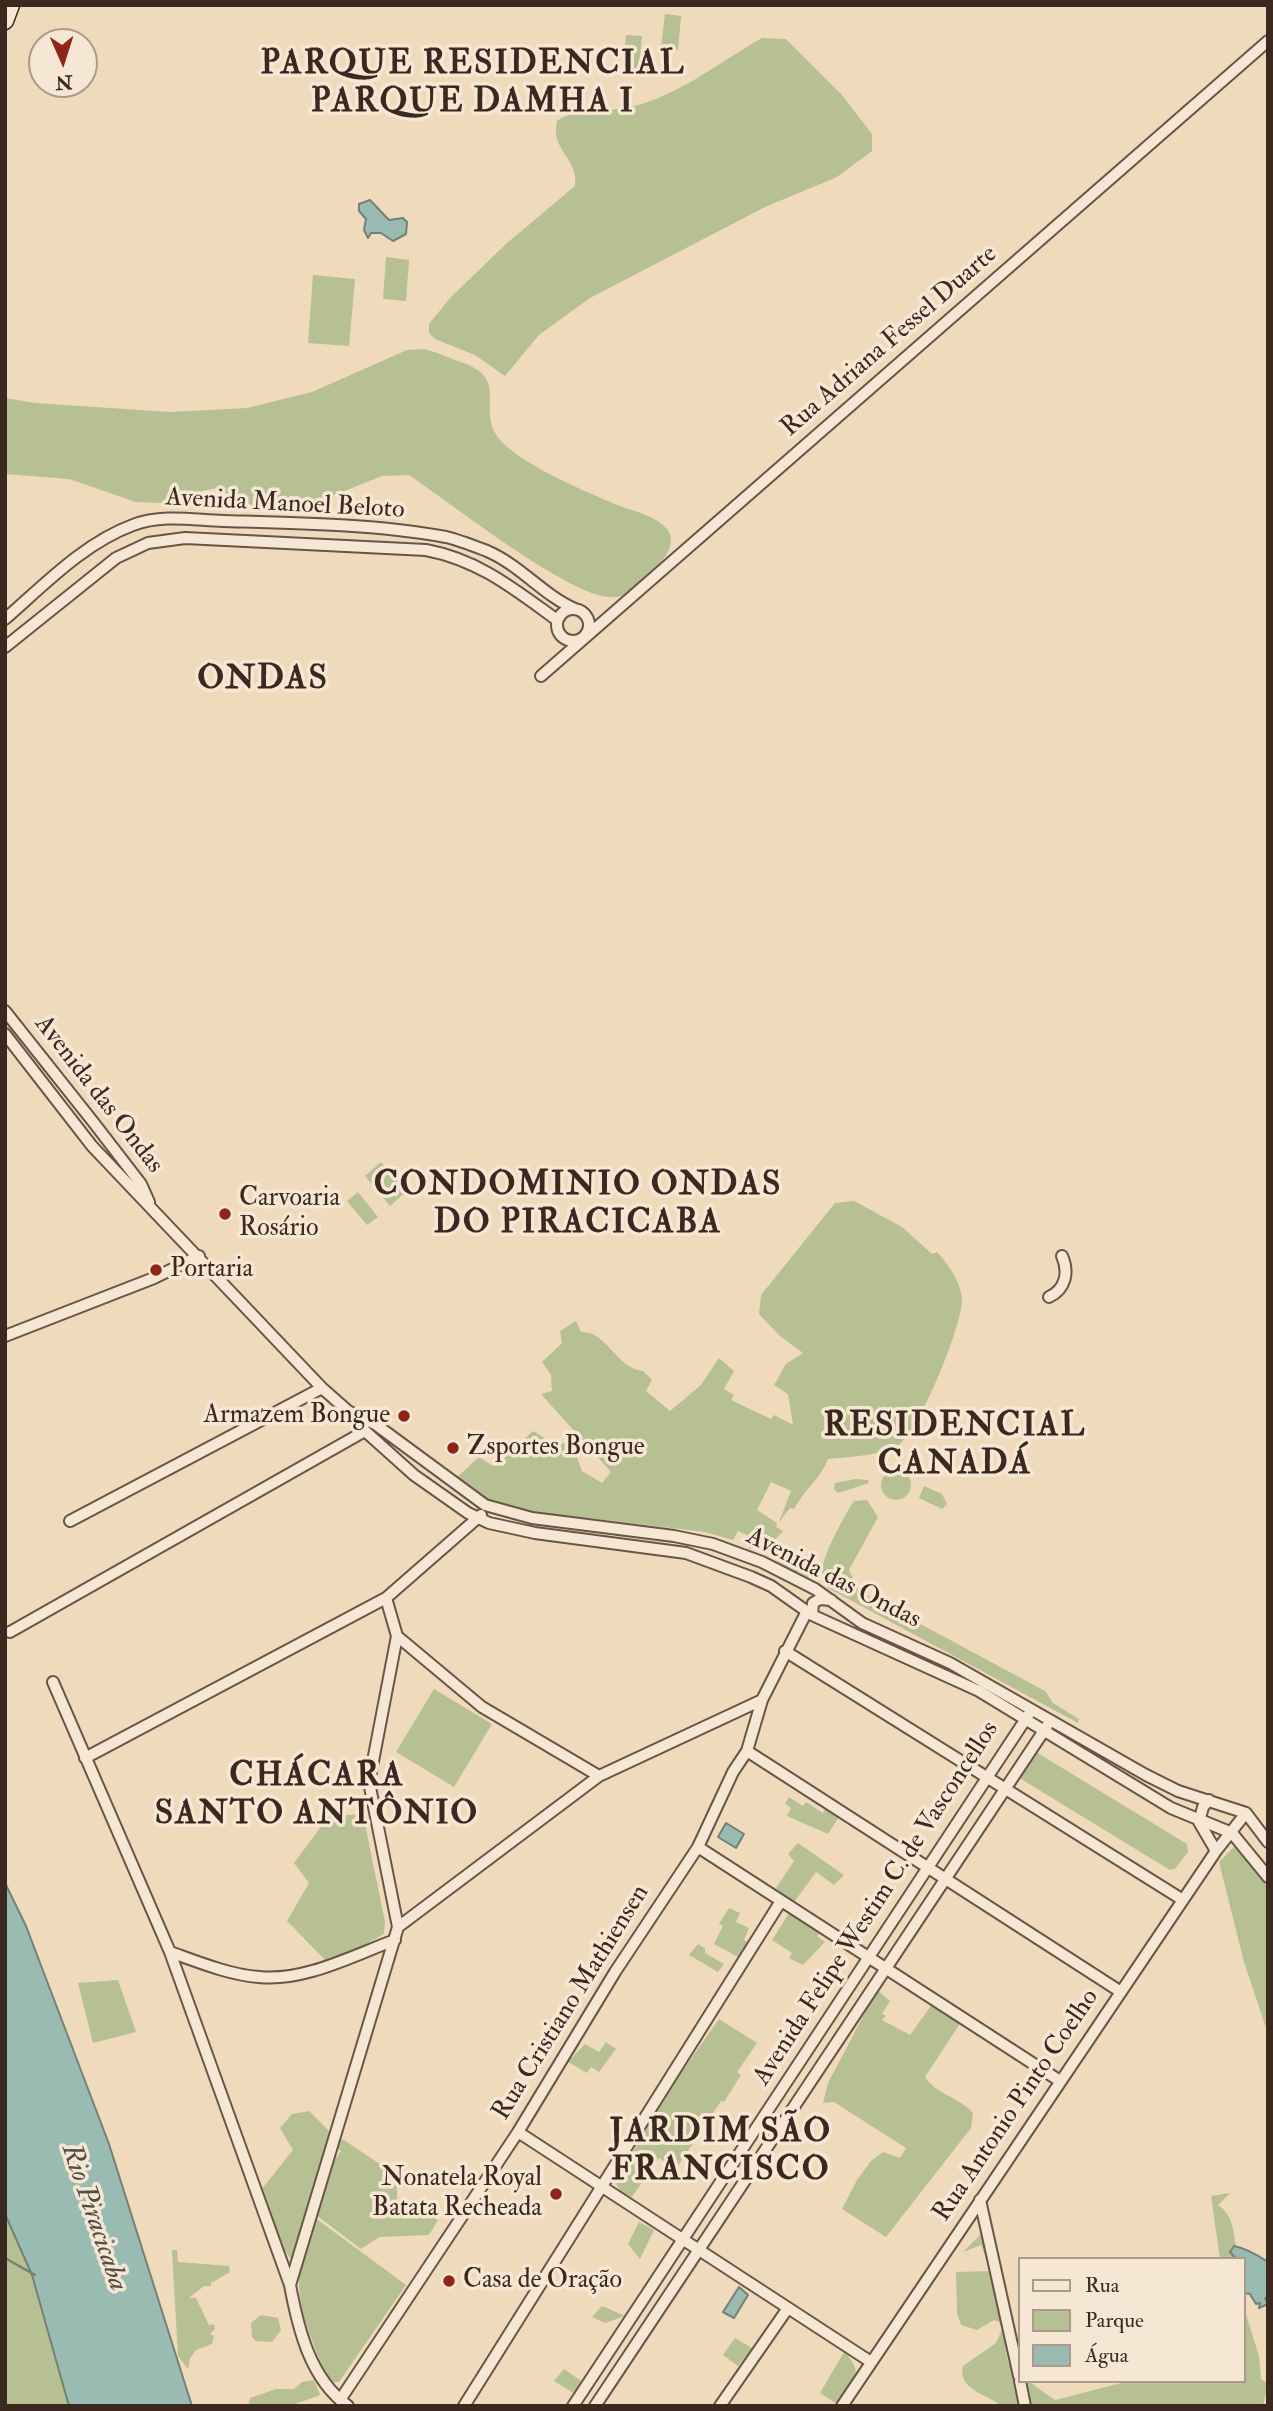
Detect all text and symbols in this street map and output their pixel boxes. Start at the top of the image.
north arrow [28,28,98,98]
district label: PARQUE RESIDENCIAL PARQUE DAMHA I [263,46,683,124]
text: N [55,70,73,94]
street label: Rua Adriana Fessel Duarte [776,240,1004,444]
street label: Avenida Manoel Beloto [165,483,405,527]
district label: ONDAS [198,661,328,701]
street label: Avenida das Ondas [27,1010,169,1180]
district label: CONDOMINIO ONDAS DO PIRACICABA [376,1167,780,1245]
place label: Carvoaria Rosário [239,1183,340,1244]
marker: Carvoaria Rosário [217,1206,233,1222]
place label: Portaria [170,1254,253,1286]
marker: Portaria [148,1262,164,1278]
place label: Armazem Bongue [204,1400,390,1432]
marker: Armazem Bongue [396,1408,412,1424]
district label: RESIDENCIAL CANADÁ [825,1408,1085,1486]
place label: Zsportes Bongue [467,1432,645,1464]
marker: Zsportes Bongue [445,1440,461,1456]
street label: Avenida das Ondas [741,1522,925,1636]
street label: Avenida Felipe Westim C. de Vasconcellos [747,1716,1007,2092]
district label: CHÁCARA SANTO ANTÔNIO [156,1758,478,1836]
street label: Rua Cristiano Mathiensen [487,1880,657,2126]
street label: Rua Antonio Pinto Coelho [928,1984,1106,2228]
district label: JARDIM SÃO FRANCISCO [611,2114,831,2192]
water label: Rio Piracicaba [52,2140,134,2296]
place label: Nonatela Royal Batata Recheada [372,2163,542,2224]
marker: Nonatela Royal Batata Recheada [548,2186,564,2202]
legend [1018,2257,1245,2383]
place label: Casa de Oração [463,2265,622,2297]
text: Rua [1085,2272,1119,2299]
marker: Casa de Oração [441,2273,457,2289]
text: Parque [1085,2307,1144,2334]
text: Água [1085,2342,1128,2369]

